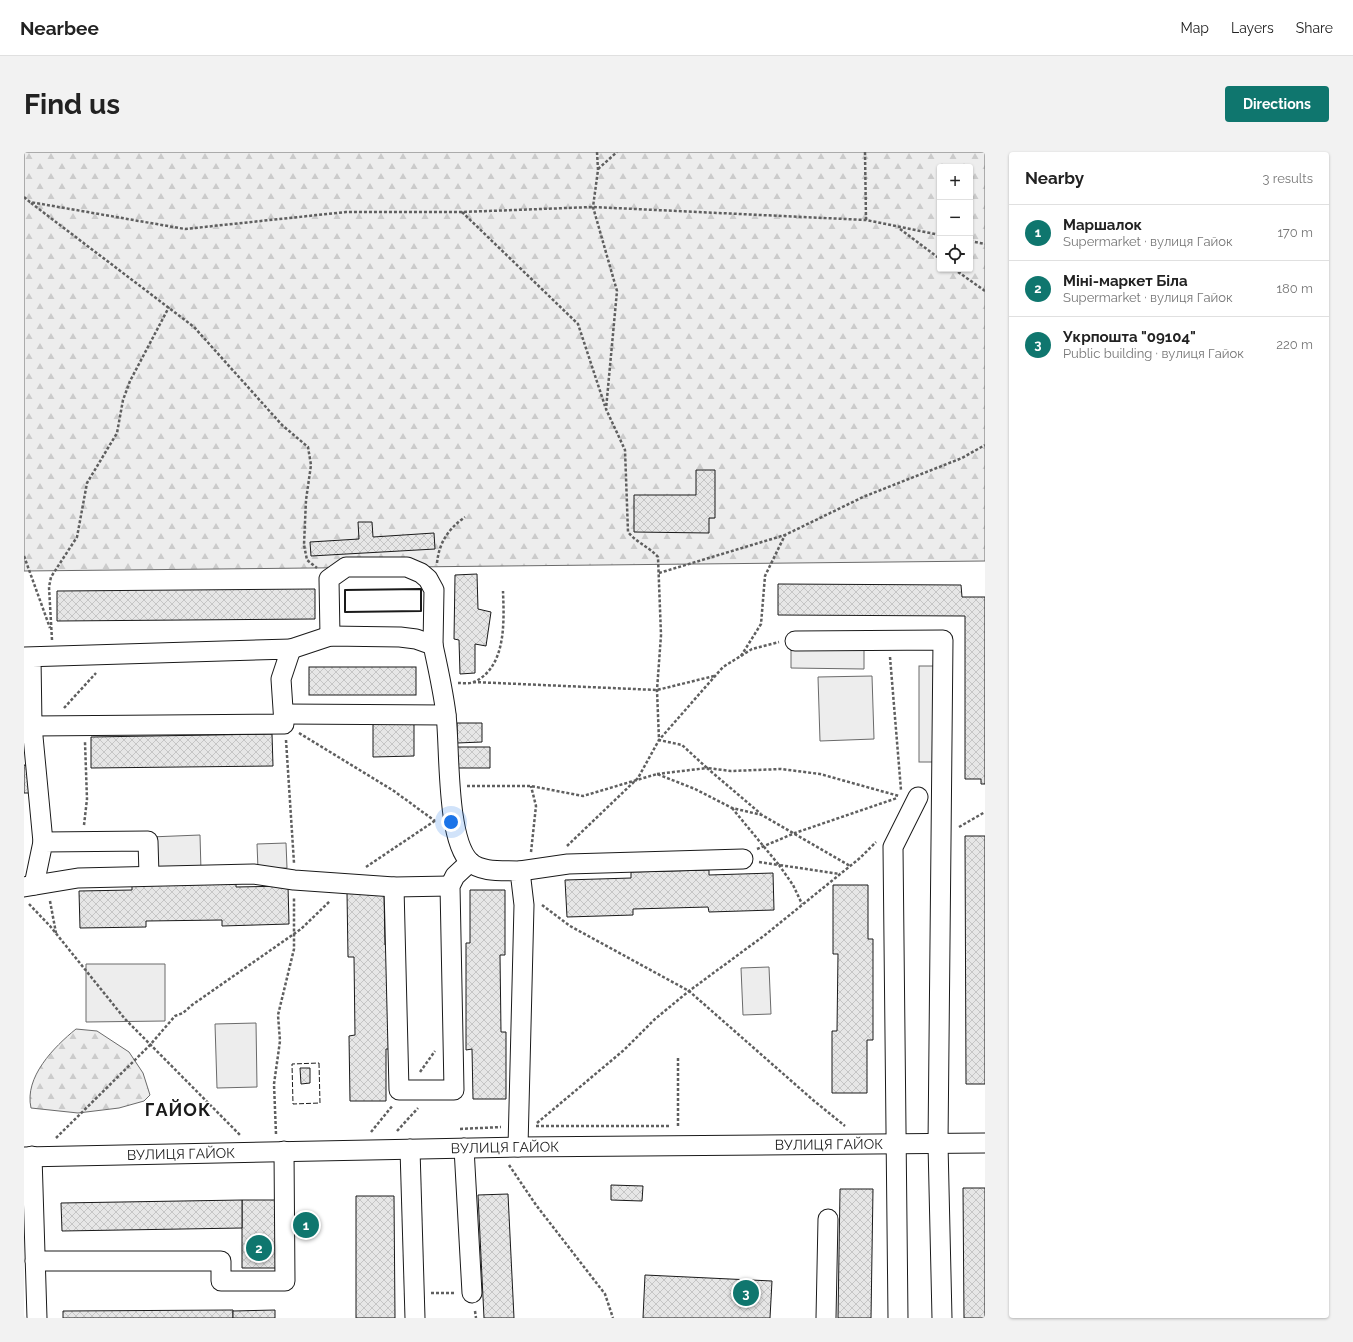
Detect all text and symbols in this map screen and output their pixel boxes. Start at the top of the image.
text: Nearbee [20,17,99,39]
text: Map [1181,20,1209,36]
text: Layers [1231,20,1274,36]
text: Share [1296,20,1333,36]
button: Directions [1225,86,1329,122]
text: Find us [24,88,120,121]
map controls [937,164,973,272]
button: + [937,164,973,200]
text: Nearby [1025,168,1084,188]
text: 3 results [1263,171,1313,186]
button: − [937,200,973,236]
text: Маршалок [1063,216,1142,234]
text: 1 [1035,225,1041,240]
text: 170 m [1277,225,1313,240]
text: Supermarket · вулиця Гайок [1063,234,1233,249]
button: locate [937,236,973,272]
text: Міні-маркет Біла [1063,272,1188,290]
text: 2 [1034,281,1042,296]
text: 180 m [1277,281,1313,296]
text: Supermarket · вулиця Гайок [1063,290,1233,305]
text: Укрпошта "09104" [1063,328,1196,346]
text: 3 [1034,337,1042,352]
text: 220 m [1276,337,1313,352]
text: Public building · вулиця Гайок [1063,346,1244,361]
your location [441,812,461,832]
district label: ГАЙОК [145,1099,211,1120]
street label: ВУЛИЦЯ ГАЙОК [775,1135,883,1153]
street label: ВУЛИЦЯ ГАЙОК [451,1138,559,1156]
street label: ВУЛИЦЯ ГАЙОК [127,1144,235,1163]
pin: 1 [293,1210,319,1240]
pin: 2 [246,1233,272,1263]
pin: 3 [733,1278,759,1308]

